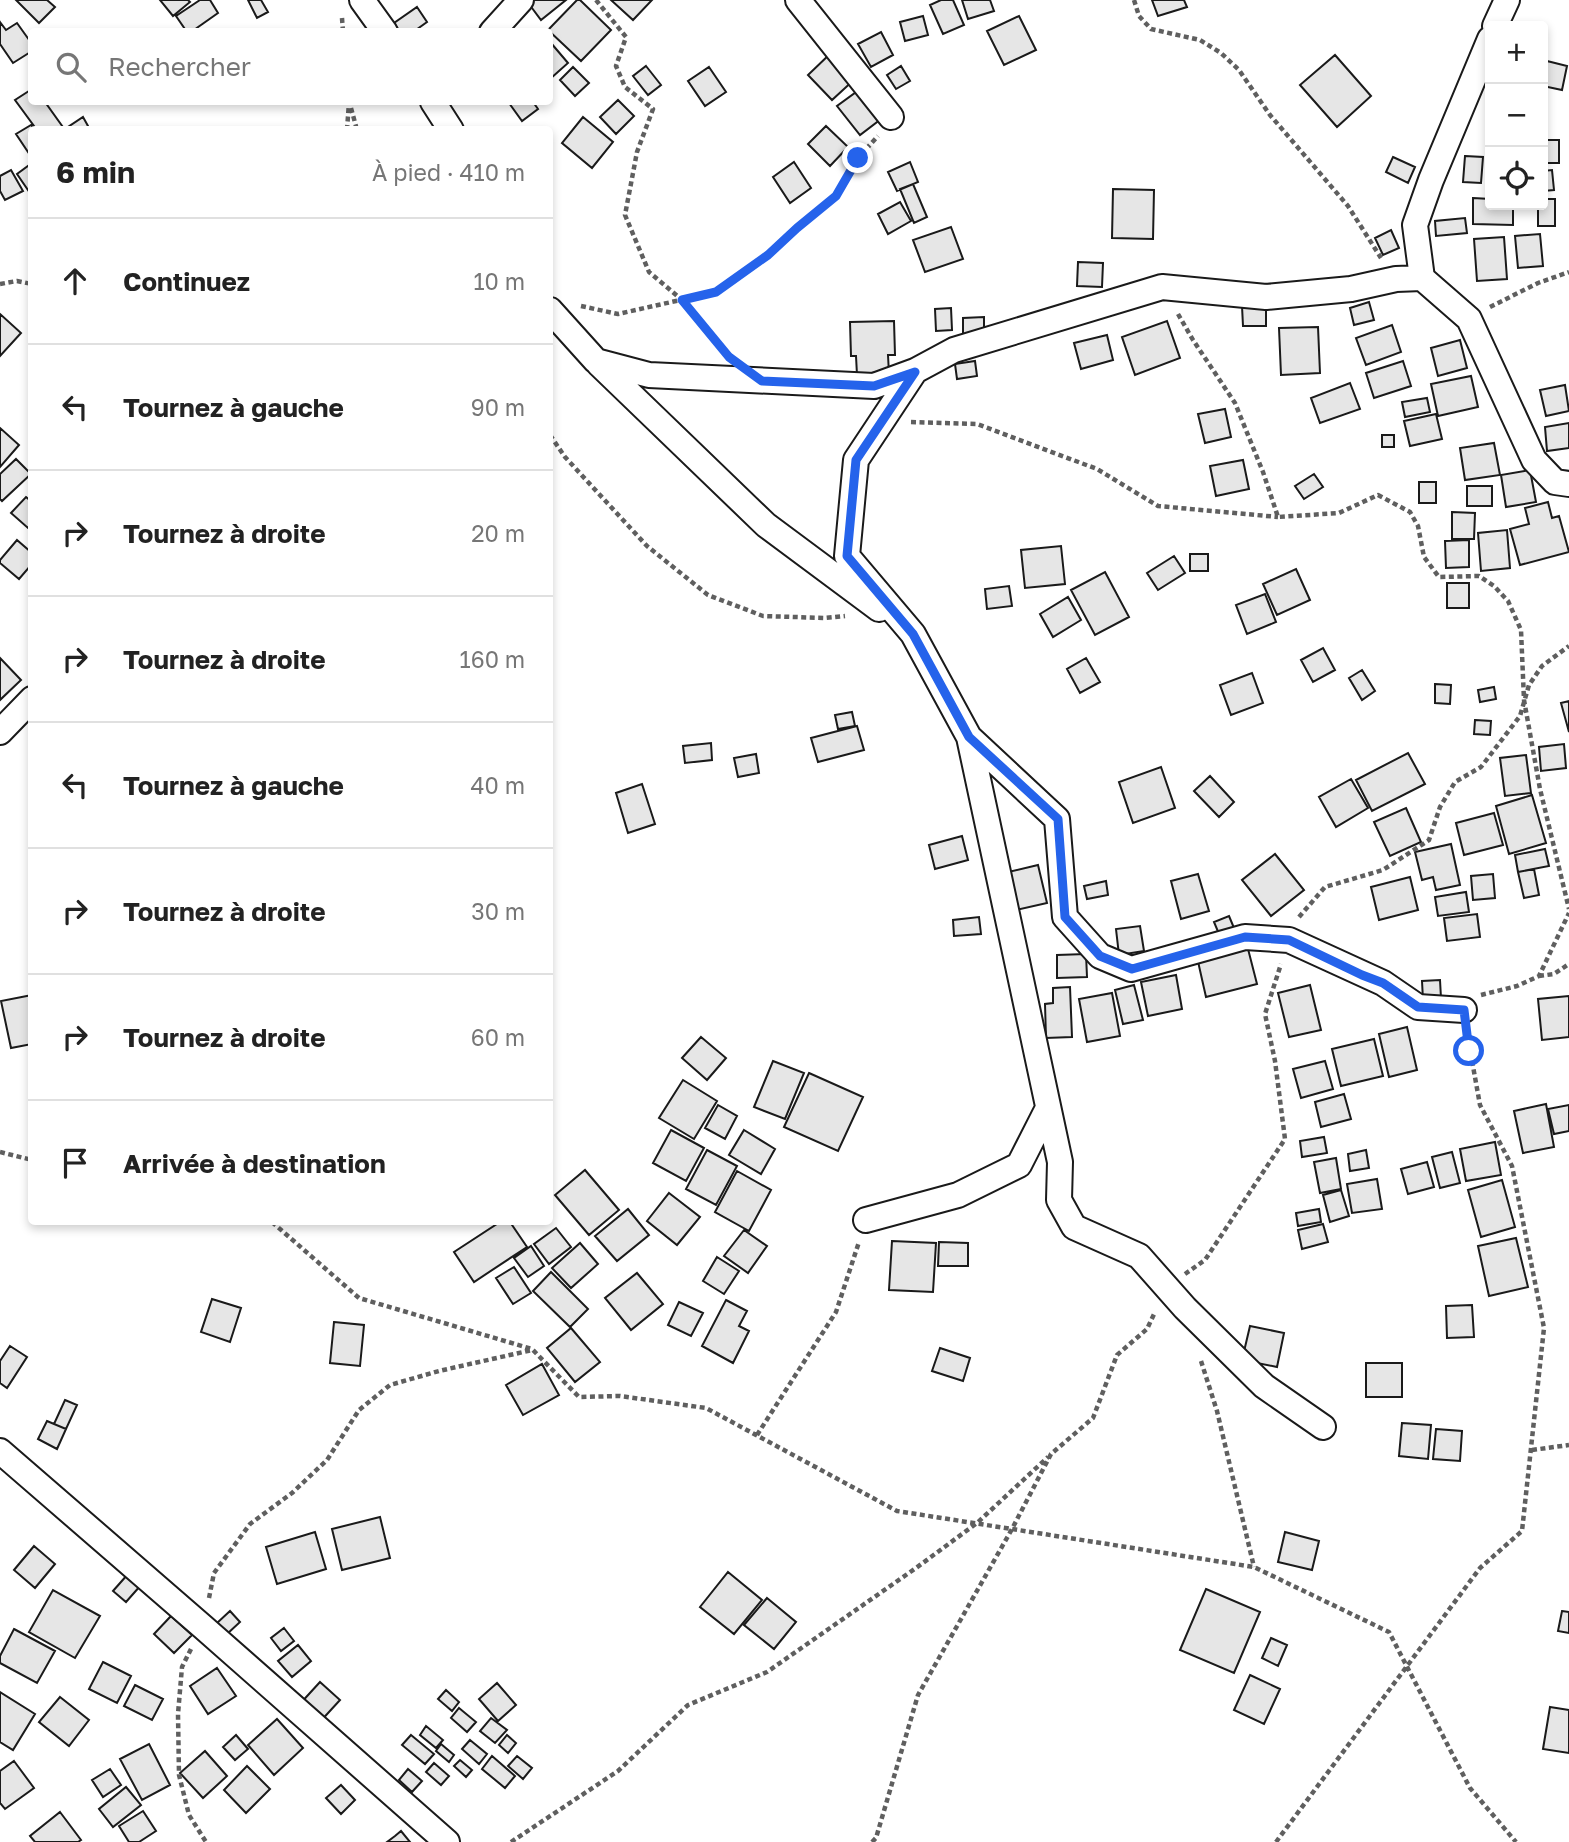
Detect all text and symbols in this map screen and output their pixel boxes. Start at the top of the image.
map controls [1485,21,1548,210]
button: + [1485,21,1548,84]
search box [28,28,553,105]
icon: search [52,48,90,86]
text: Rechercher [108,51,251,82]
button: − [1485,84,1548,147]
route end [842,142,873,173]
button: locate [1485,147,1548,210]
text: 6 min [56,154,135,190]
text: À pied · 410 m [372,158,525,186]
icon: ahead [56,262,94,300]
text: Continuez [123,266,250,297]
text: 10 m [473,267,525,295]
icon: left [56,388,94,426]
text: Tournez à gauche [123,392,344,423]
text: 90 m [471,393,525,421]
icon: right [56,514,94,552]
text: Tournez à droite [123,518,326,549]
text: 20 m [471,519,525,547]
icon: right [56,640,94,678]
text: Tournez à droite [123,644,326,675]
text: 160 m [460,645,525,673]
icon: left [56,766,94,804]
text: Tournez à gauche [123,770,344,801]
text: 40 m [471,771,525,799]
icon: right [56,892,94,930]
text: Tournez à droite [123,896,326,927]
text: 30 m [471,897,525,925]
icon: right [56,1018,94,1056]
text: Tournez à droite [123,1022,326,1053]
text: 60 m [471,1023,525,1051]
route start [1453,1035,1484,1066]
icon: arrive [56,1144,94,1182]
text: Arrivée à destination [123,1148,386,1179]

